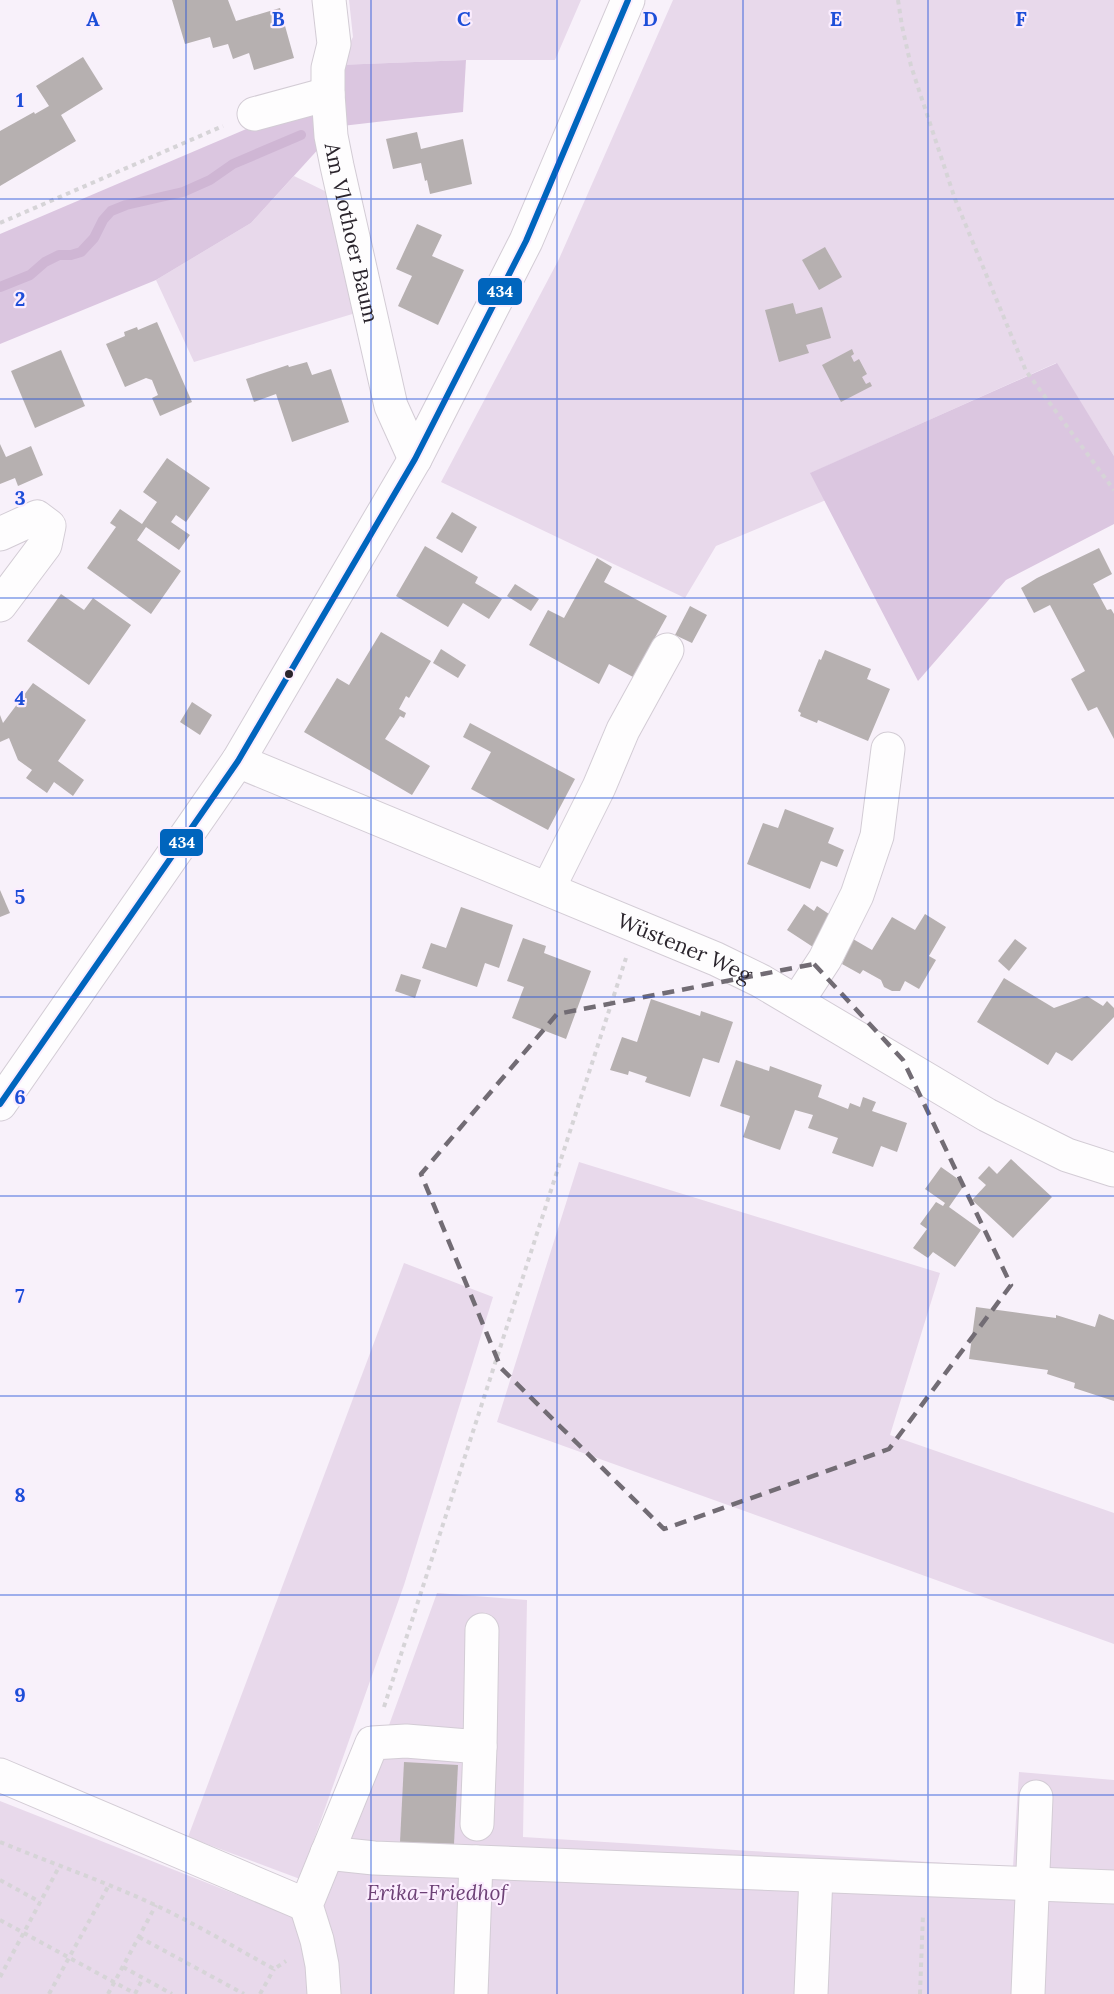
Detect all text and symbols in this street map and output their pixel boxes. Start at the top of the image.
text: A [86,6,100,31]
text: B [271,6,285,31]
text: C [457,6,471,31]
text: D [642,6,658,31]
text: E [830,6,842,31]
text: F [1015,6,1027,31]
text: 1 [16,87,24,112]
street label: Am Vlothoer Baum [319,139,385,325]
line badge: 434 [477,277,523,306]
text: 434 [487,281,513,301]
text: 2 [15,286,25,311]
text: 3 [14,485,26,510]
unlabelled marker [283,668,295,680]
text: 4 [15,685,26,710]
line badge: 434 [159,828,204,857]
text: 434 [169,832,195,852]
text: 5 [15,884,26,909]
street label: Wüstener Weg [614,906,757,988]
text: 6 [14,1084,26,1109]
text: 7 [15,1283,25,1308]
text: 8 [14,1482,26,1507]
text: 9 [14,1682,26,1707]
park label: Erika-Friedhof [367,1879,509,1906]

